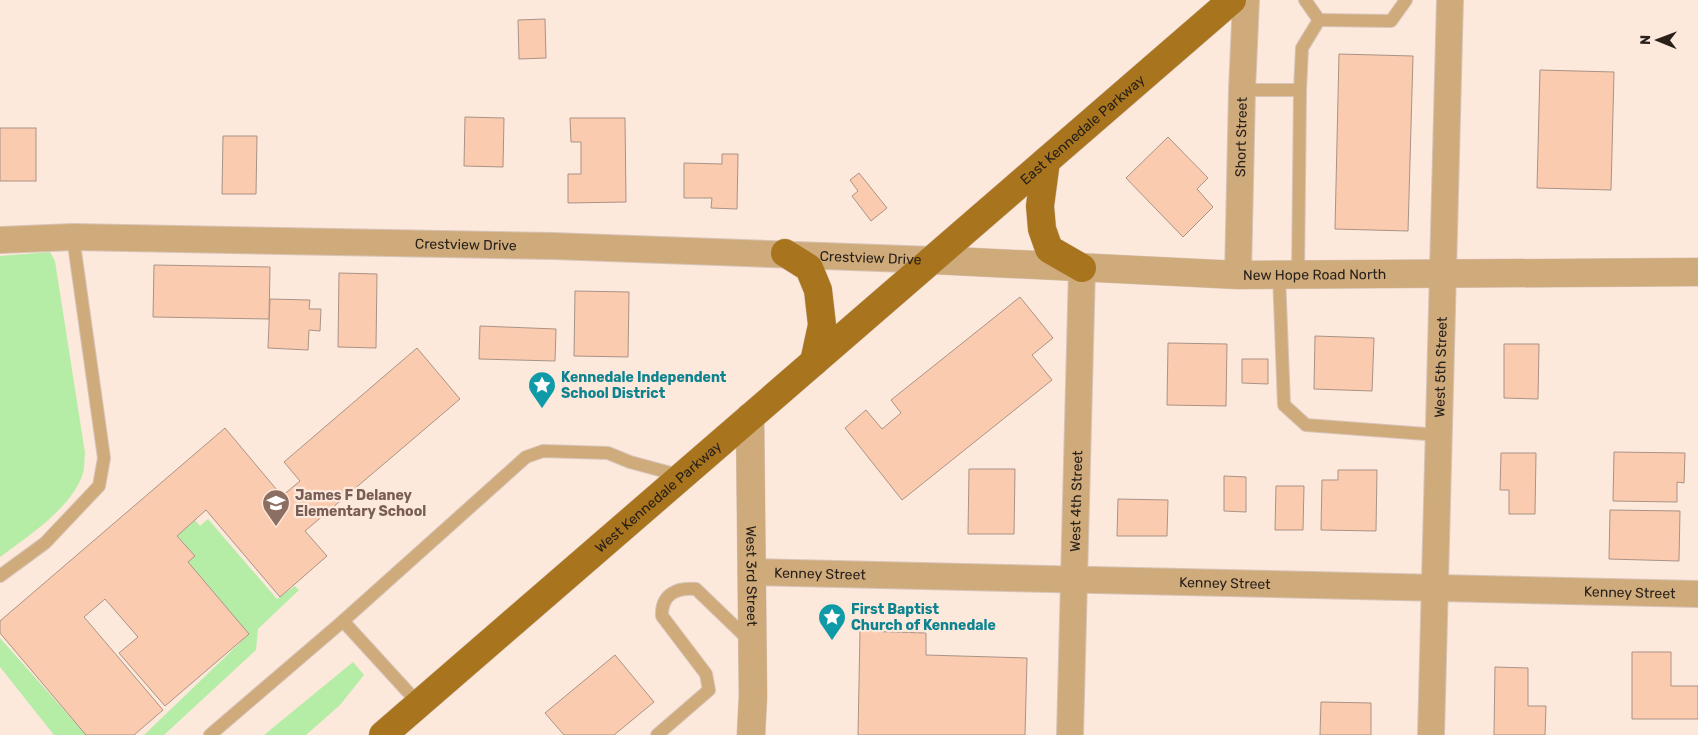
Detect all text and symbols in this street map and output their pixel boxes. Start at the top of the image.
north arrow [1633,15,1683,65]
text: N [1637,35,1654,45]
street label: East Kennedale Parkway [1017,71,1148,188]
street label: Short Street [1232,96,1250,177]
street label: Crestview Drive [415,235,517,254]
street label: Crestview Drive [819,247,922,268]
street label: New Hope Road North [1243,266,1386,283]
street label: West 5th Street [1431,316,1450,418]
place label: Kennedale Independent School District [561,369,727,402]
place icon: Kennedale Independent School District [527,370,557,409]
street label: West Kennedale Parkway [591,437,725,556]
street label: West 4th Street [1066,450,1086,552]
place label: James F Delaney Elementary School [295,487,426,520]
school or university icon: James F Delaney Elementary School [261,488,291,527]
street label: West 3rd Street [743,526,761,627]
street label: Kenney Street [774,564,867,583]
street label: Kenney Street [1179,573,1271,593]
street label: Kenney Street [1584,583,1676,602]
place label: First Baptist Church of Kennedale [851,601,996,634]
place icon: First Baptist Church of Kennedale [817,602,847,641]

